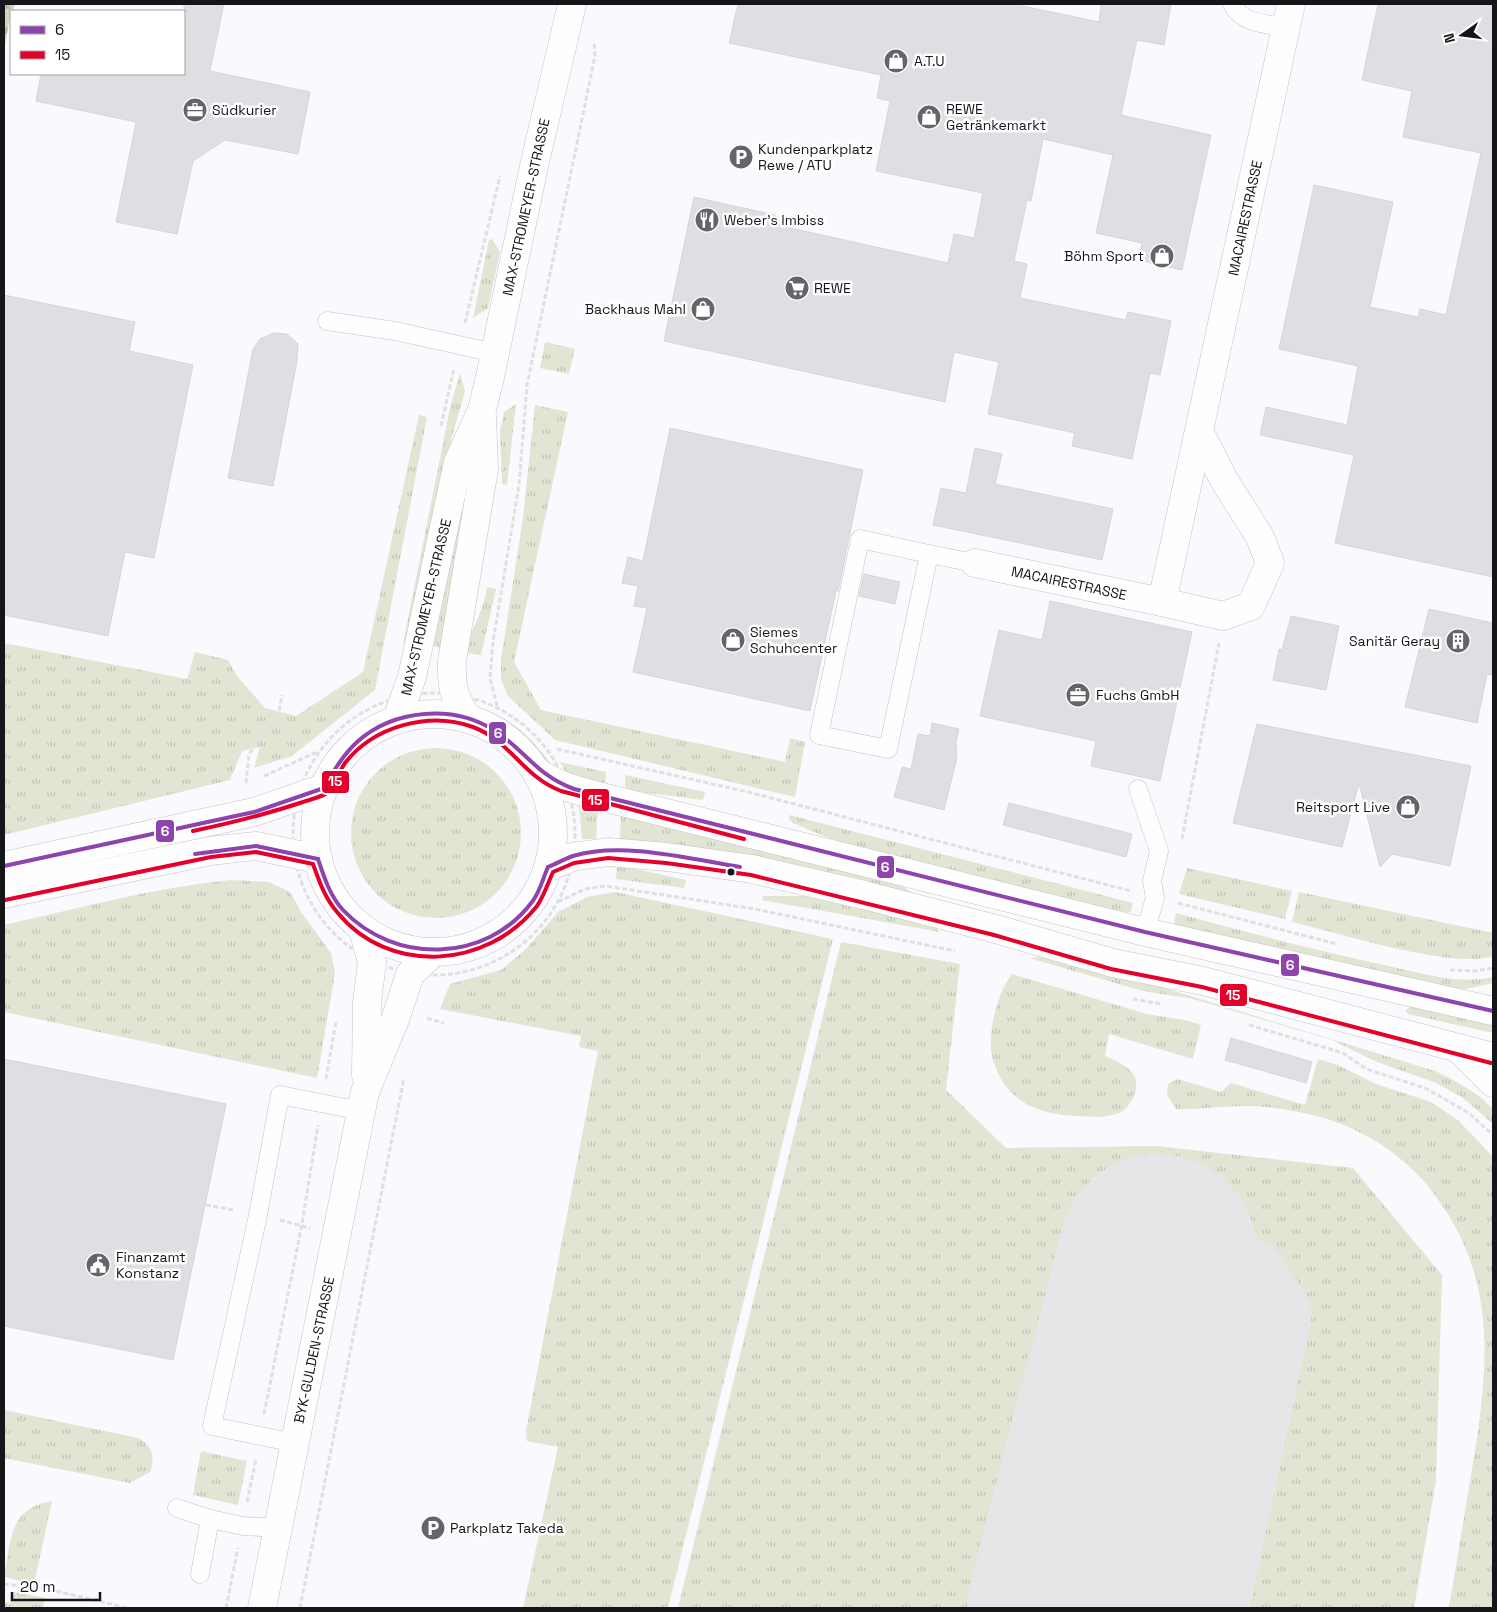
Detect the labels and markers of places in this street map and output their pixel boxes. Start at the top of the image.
shop icon: A.T.U [883,48,909,74]
place label: A.T.U [914,52,945,70]
office icon: Südkurier [182,97,208,123]
place label: REWE Getränkemarkt [946,100,1046,134]
place label: Südkurier [212,101,277,119]
shop icon: REWE Getränkemarkt [916,104,942,130]
place label: Kundenparkplatz Rewe / ATU [758,140,873,174]
parking icon: Kundenparkplatz Rewe / ATU [728,144,754,170]
restaurant icon: Weber's Imbiss [694,207,720,233]
place label: Weber's Imbiss [724,211,824,229]
shop icon: Böhm Sport [1149,243,1175,269]
place label: Böhm Sport [1064,247,1144,265]
supermarket icon: REWE [784,275,810,301]
place label: REWE [814,279,851,297]
shop icon: Backhaus Mahl [690,296,716,322]
place label: Backhaus Mahl [585,300,686,318]
place label: Siemes Schuhcenter [750,623,837,657]
shop icon: Siemes Schuhcenter [720,627,746,653]
building icon: Sanitär Geray [1445,628,1471,654]
place label: Sanitär Geray [1349,632,1440,650]
office icon: Fuchs GmbH [1065,682,1091,708]
place label: Fuchs GmbH [1096,686,1180,704]
shop icon: Reitsport Live [1395,794,1421,820]
place label: Reitsport Live [1296,798,1390,816]
unlabelled marker [726,867,736,877]
place label: Finanzamt Konstanz [116,1248,186,1282]
public building icon: Finanzamt Konstanz [85,1252,111,1278]
parking icon: Parkplatz Takeda [420,1515,446,1541]
place label: Parkplatz Takeda [450,1519,564,1537]

